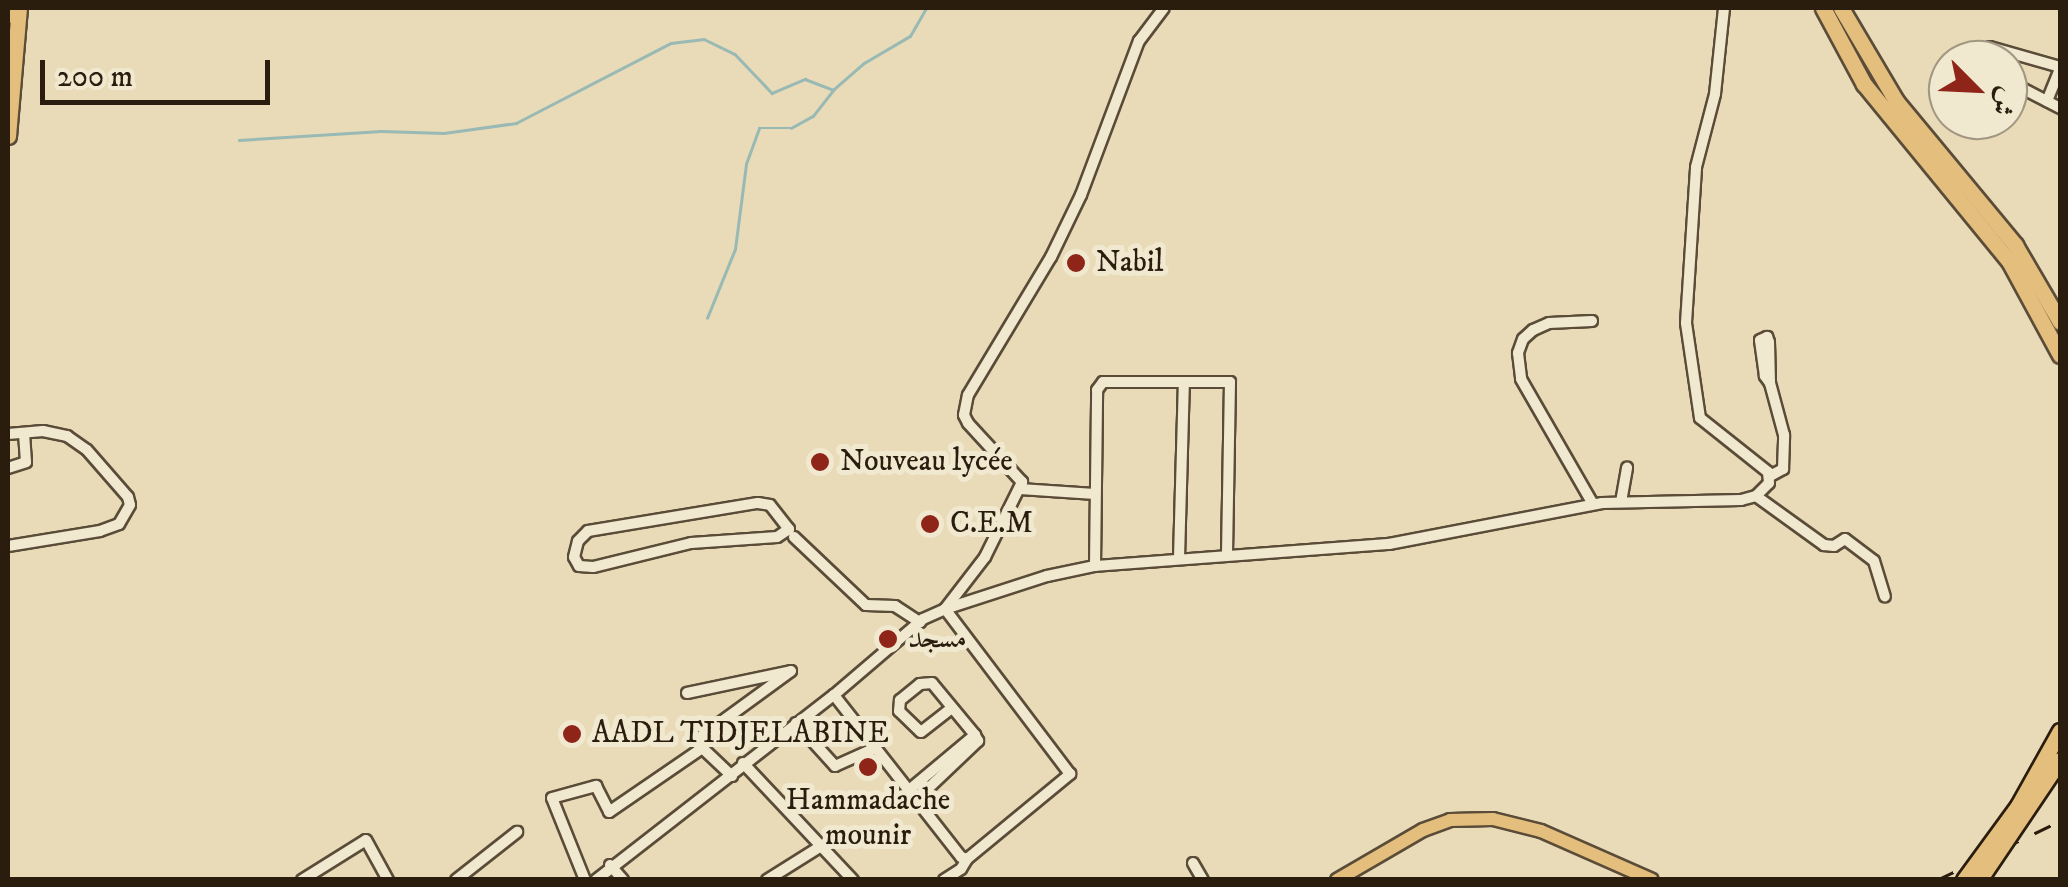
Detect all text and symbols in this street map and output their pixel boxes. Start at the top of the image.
scale bar [45,40,275,102]
north arrow [1928,40,2028,140]
text: 200 m [57,59,133,96]
text: ش [1982,82,2026,121]
place label: Nabil [1096,245,1163,281]
marker: Nabil [1065,252,1087,274]
place label: Nouveau lycée [840,444,1013,480]
marker: Nouveau lycée [809,451,831,473]
place label: C.E.M [950,506,1033,542]
marker: C.E.M [919,513,941,535]
place label: مسجد [908,621,967,657]
marker: مسجد [877,628,899,650]
place label: AADL TIDJELABINE [592,716,889,752]
marker: AADL TIDJELABINE [561,723,583,745]
marker: Hammadache mounir [857,756,879,778]
place label: Hammadache mounir [786,783,950,854]

